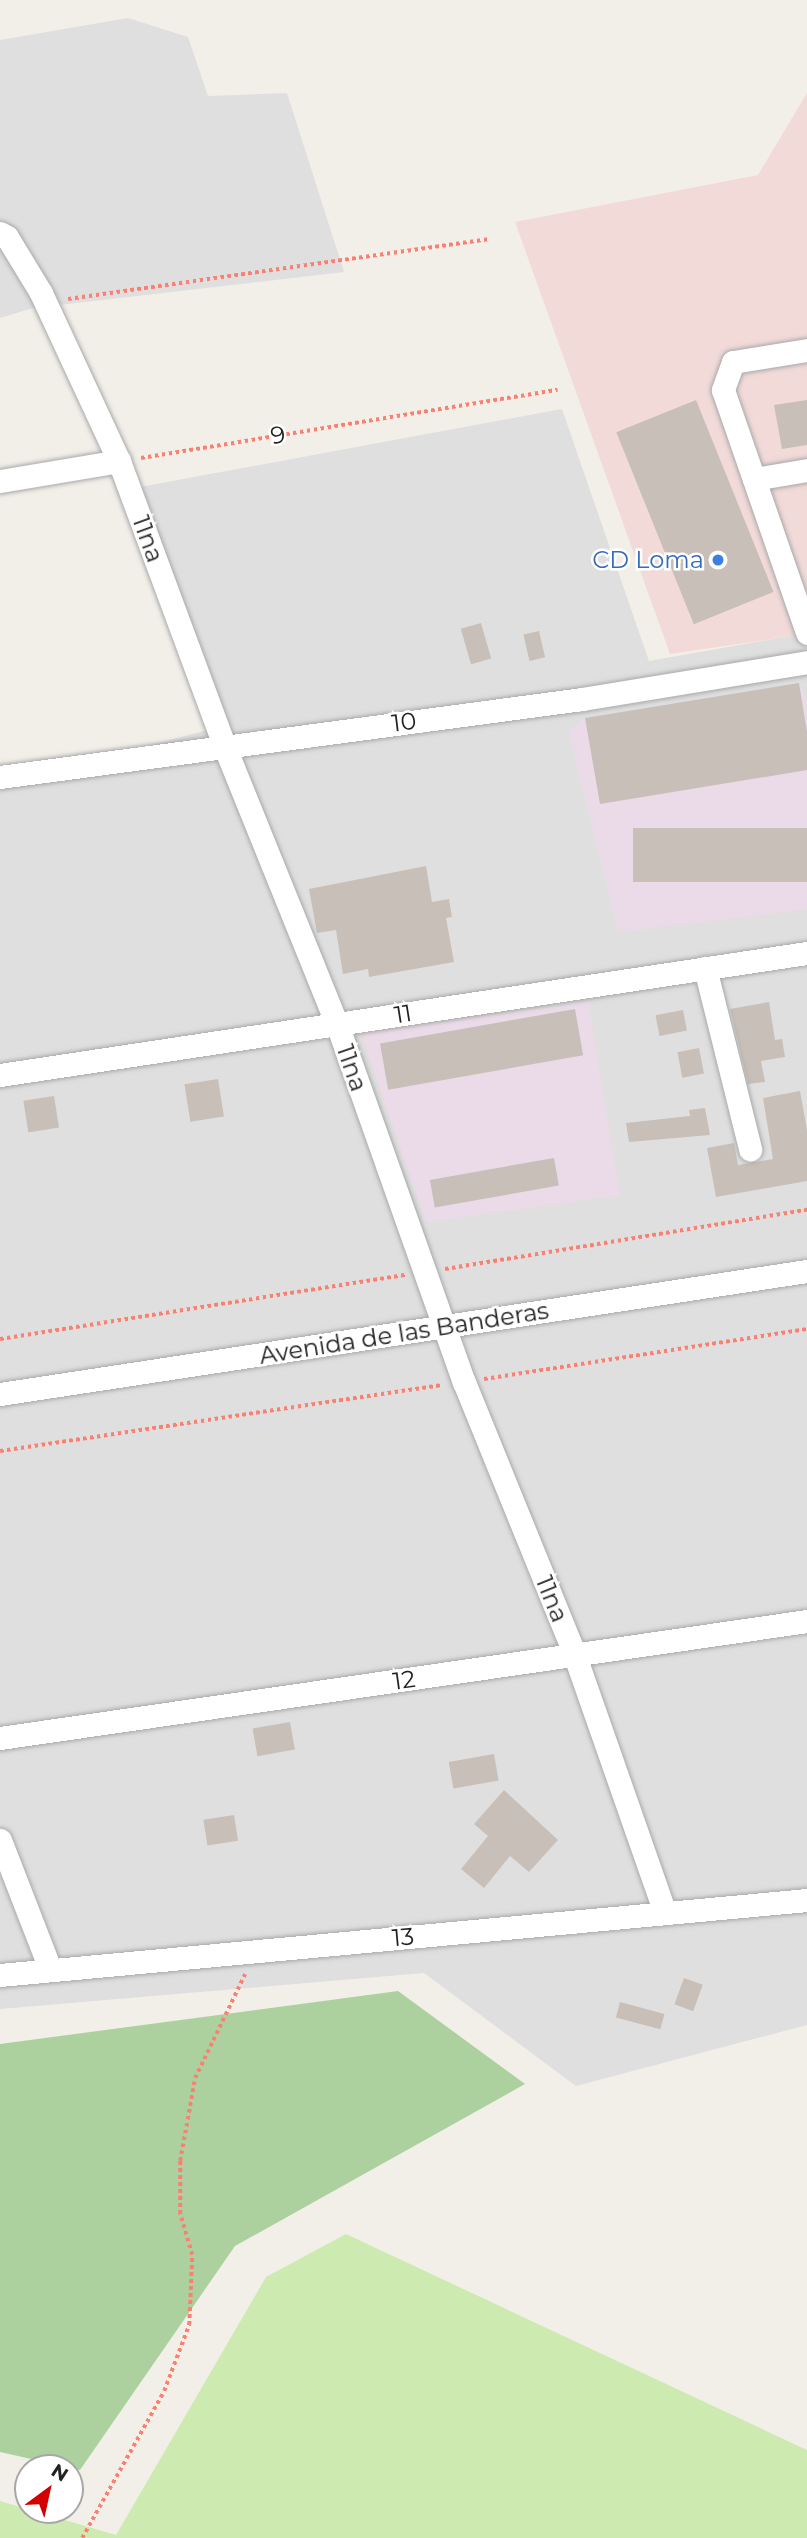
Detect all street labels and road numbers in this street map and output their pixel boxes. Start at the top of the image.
street label: 9 [269,420,287,450]
street label: 11na [126,512,170,566]
street label: 10 [390,706,418,738]
street label: 11 [392,998,414,1030]
street label: 11na [331,1041,373,1095]
street label: Avenida de las Banderas [257,1296,551,1370]
street label: 11na [530,1571,574,1627]
street label: 12 [391,1664,417,1696]
street label: 13 [391,1922,415,1952]

